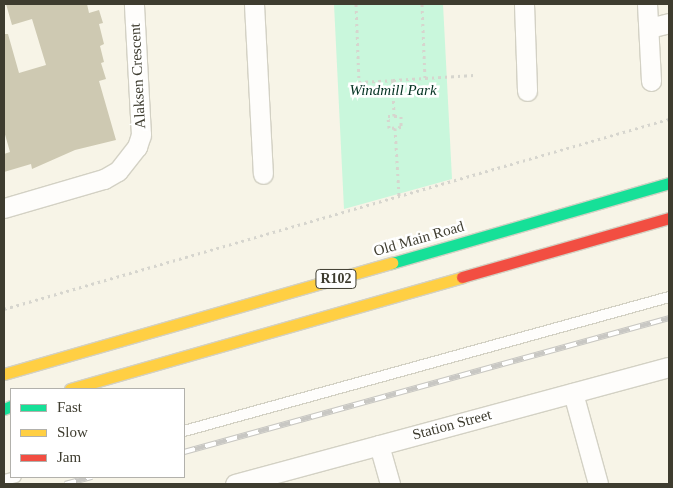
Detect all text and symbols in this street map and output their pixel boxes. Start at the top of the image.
street label: Alaksen Crescent [126,23,150,129]
park label: Windmill Park [349,82,437,100]
street label: Old Main Road [372,217,466,261]
road number: R102 [315,268,357,290]
legend [10,388,185,478]
text: Fast [57,399,82,415]
street label: Station Street [410,406,494,444]
text: Slow [57,424,88,440]
text: Jam [57,449,81,465]

